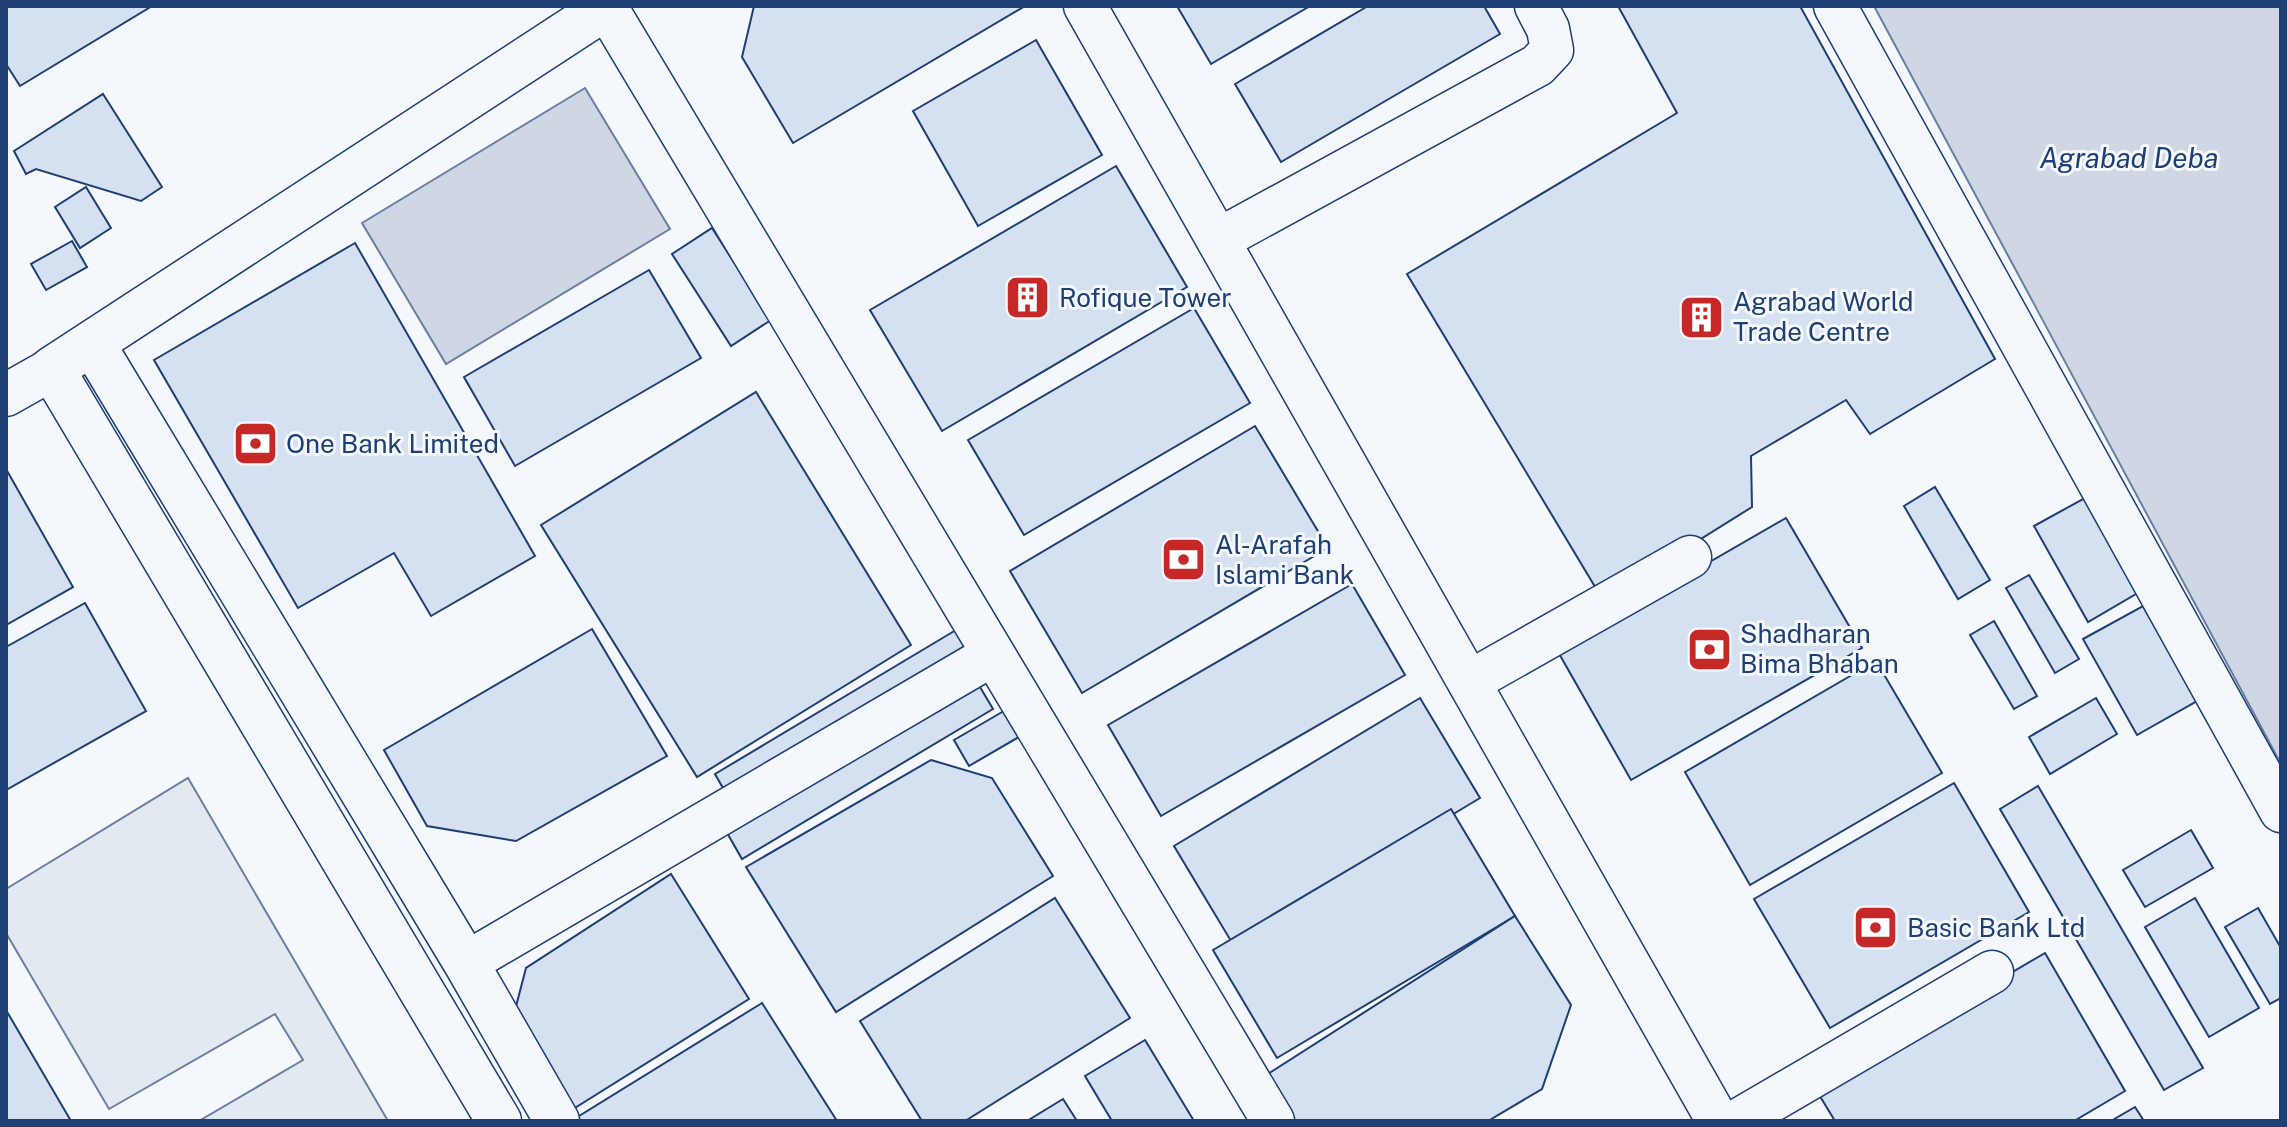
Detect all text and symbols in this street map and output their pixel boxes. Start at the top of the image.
water label: Agrabad Deba [2039,141,2219,174]
building icon: Rofique Tower [1004,274,1052,322]
place label: Rofique Tower [1059,282,1232,313]
place label: Agrabad World Trade Centre [1733,286,1913,347]
building icon: Agrabad World Trade Centre [1678,293,1726,341]
bank icon: One Bank Limited [231,420,279,468]
place label: One Bank Limited [286,428,499,459]
place label: Al-Arafah Islami Bank [1215,529,1354,590]
bank icon: Al-Arafah Islami Bank [1160,536,1208,584]
place label: Shadharan Bima Bhaban [1740,618,1899,679]
bank icon: Shadharan Bima Bhaban [1685,625,1733,673]
bank icon: Basic Bank Ltd [1852,904,1900,952]
place label: Basic Bank Ltd [1907,912,2085,943]

